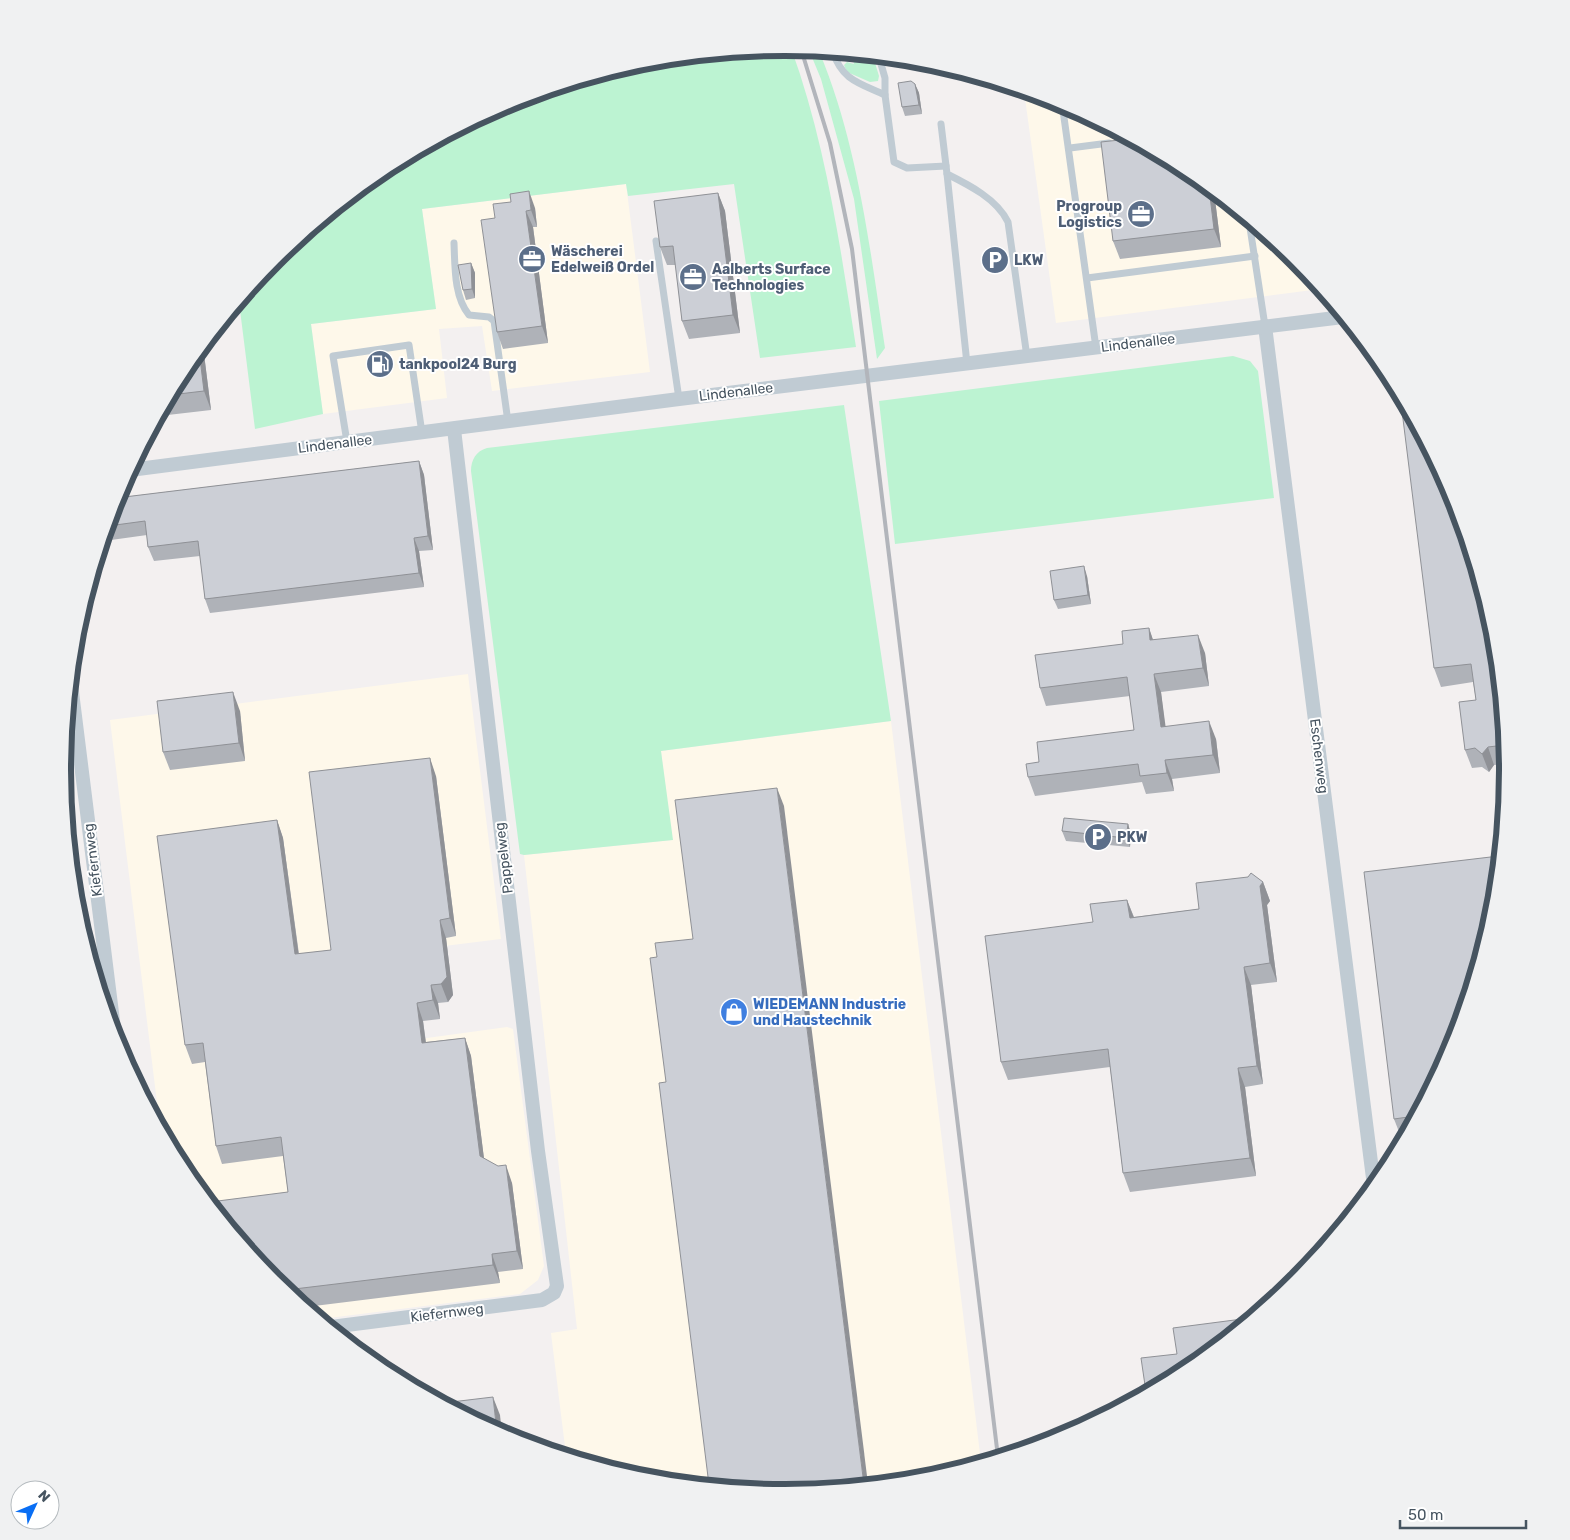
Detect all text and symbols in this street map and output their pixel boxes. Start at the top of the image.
place label: Progroup Logistics [1056,198,1122,231]
office icon: Progroup Logistics [1126,199,1156,229]
place label: Wäscherei Edelweiß Ordel [551,243,654,276]
office icon: Wäscherei Edelweiß Ordel [517,244,547,274]
parking icon: LKW [980,245,1010,275]
place label: LKW [1014,252,1044,269]
place label: Aalberts Surface Technologies [712,261,831,294]
office icon: Aalberts Surface Technologies [678,262,708,292]
street label: Lindenallee [1100,330,1176,356]
fuel station icon: tankpool24 Burg [365,349,395,379]
place label: tankpool24 Burg [399,356,517,373]
street label: Lindenallee [698,379,774,405]
street label: Lindenallee [297,431,373,457]
street label: Eschenweg [1306,718,1332,794]
street label: Pappelweg [491,821,517,895]
street label: Kiefernweg [80,822,106,898]
parking icon: PKW [1083,822,1113,852]
place label: PKW [1117,829,1148,846]
place label: WIEDEMANN Industrie und Haustechnik [753,996,906,1029]
shop icon: WIEDEMANN Industrie und Haustechnik [719,997,749,1027]
street label: Kiefernweg [409,1300,485,1326]
north arrow [10,1480,60,1530]
text: N [34,1487,54,1506]
scale bar [1400,1498,1526,1530]
text: 50 m [1408,1506,1443,1524]

